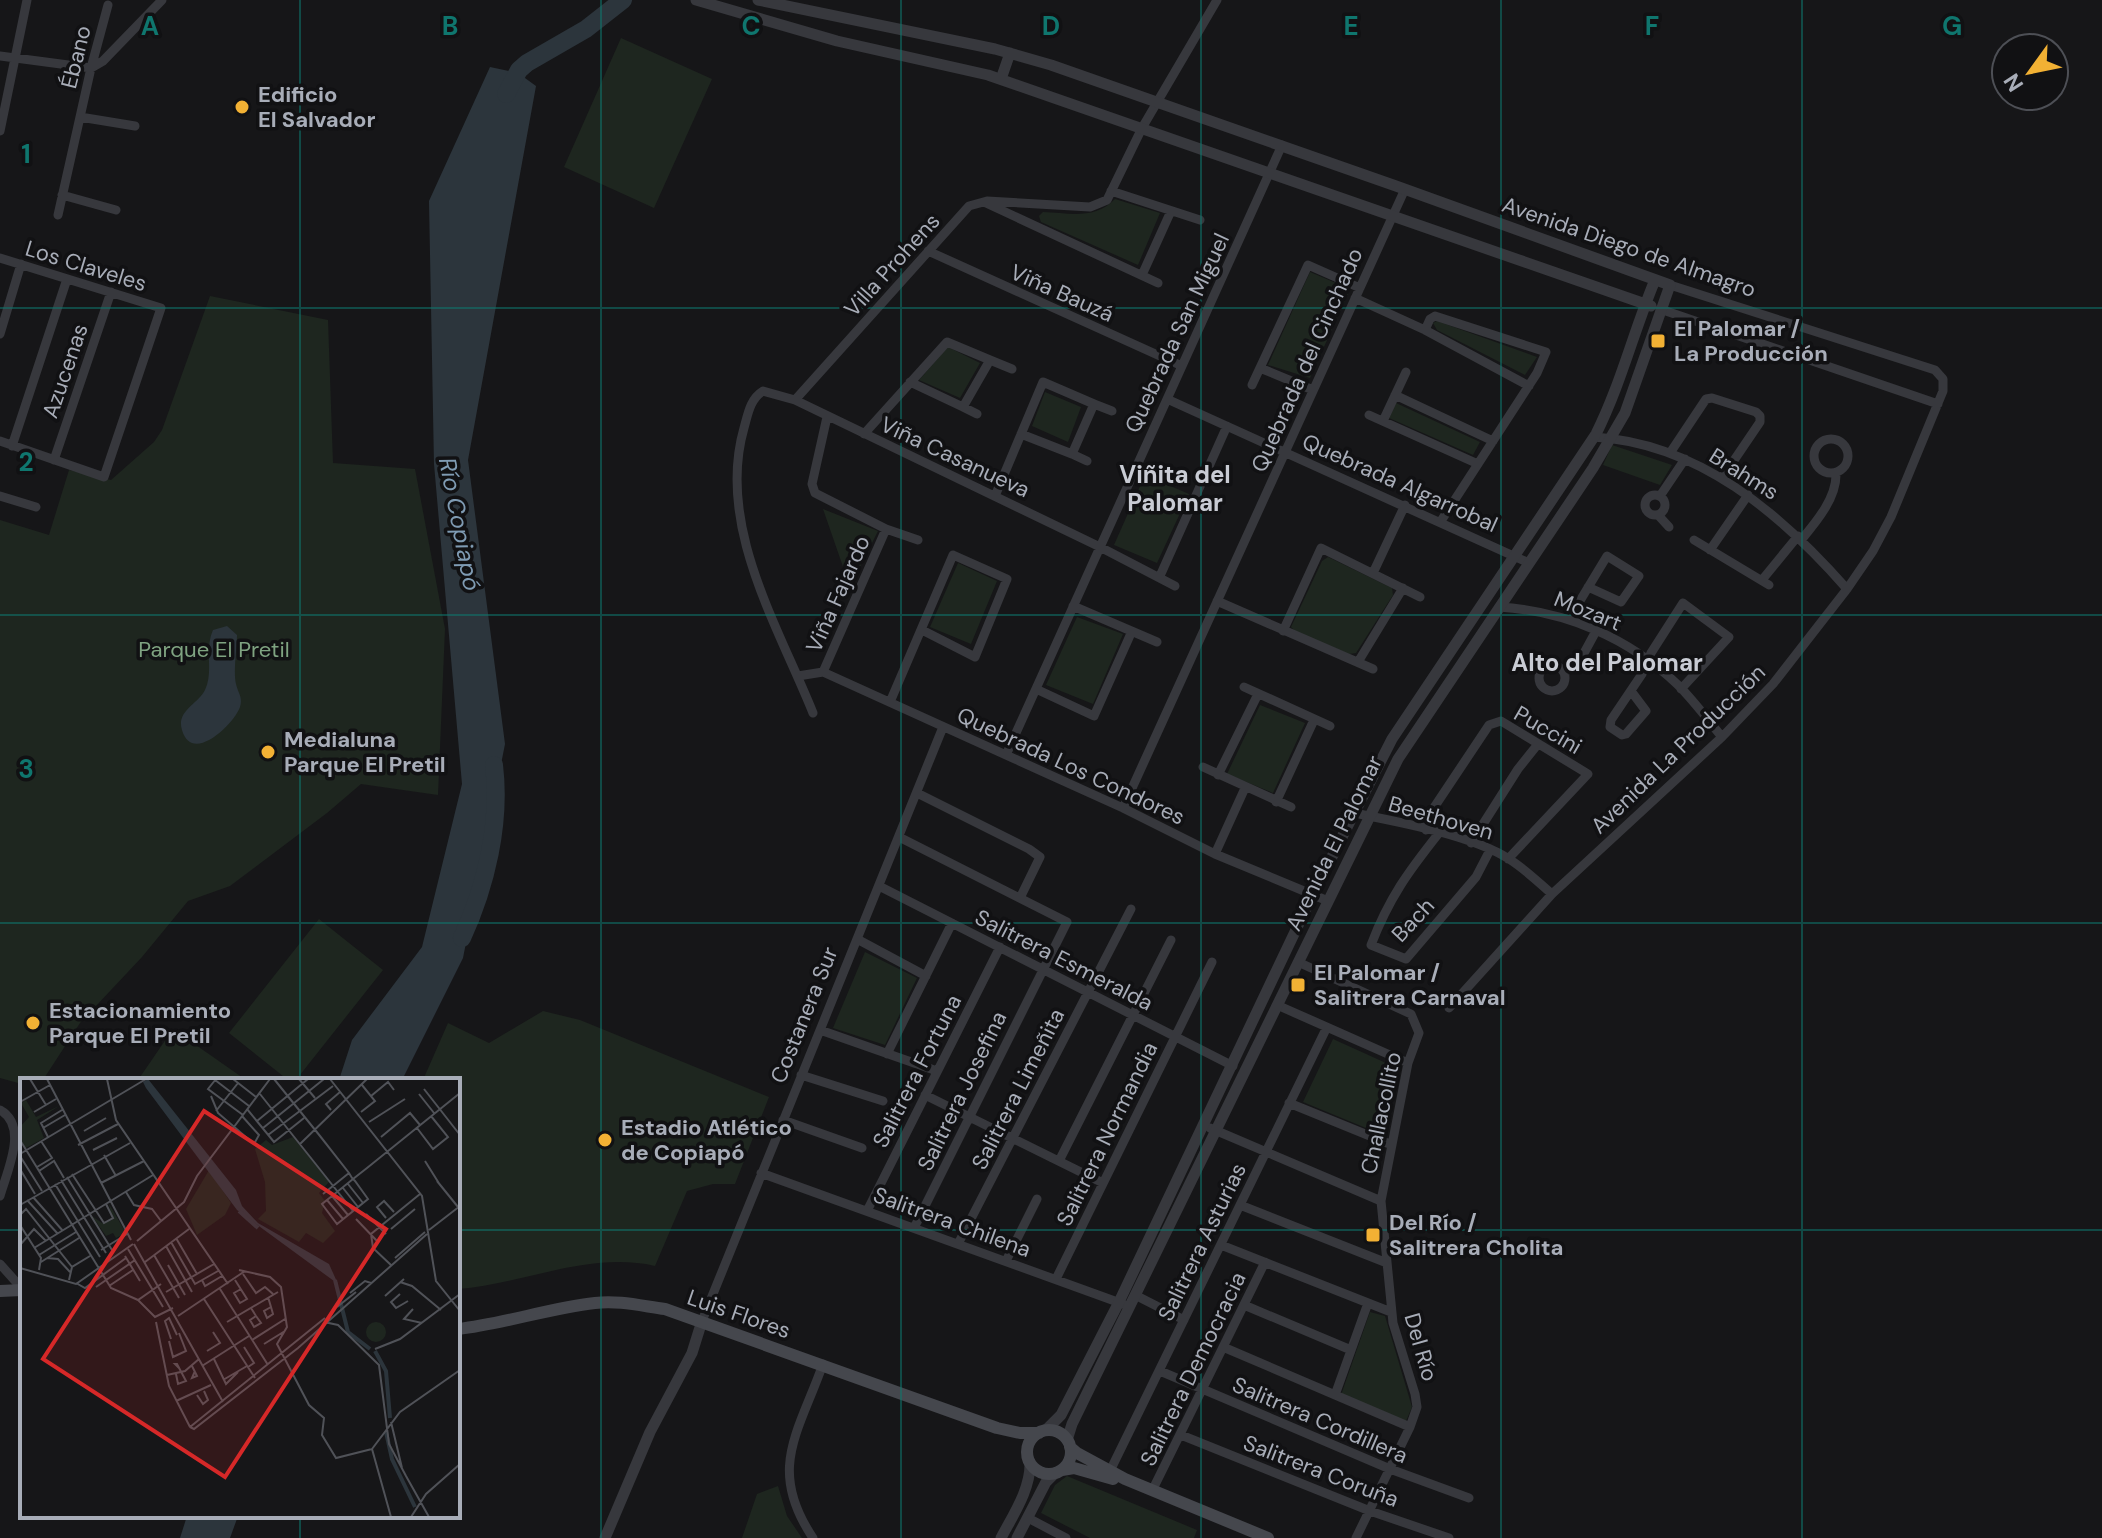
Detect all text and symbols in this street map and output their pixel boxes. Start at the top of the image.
text: A [141,9,159,43]
text: B [442,9,458,43]
text: C [741,9,761,43]
text: D [1042,9,1060,43]
text: E [1343,9,1359,43]
text: F [1645,9,1659,43]
text: G [1942,9,1962,43]
street label: Ébano [54,23,98,91]
north arrow [1990,32,2070,112]
text: N [1997,68,2030,97]
place label: Edificio El Salvador [258,80,375,134]
marker: Edificio El Salvador [233,98,251,116]
text: 1 [21,137,31,171]
street label: Avenida Diego de Almagro [1498,190,1760,304]
street label: Villa Prohens [838,207,946,323]
street label: Quebrada San Miguel [1118,229,1236,437]
street label: Los Claveles [22,234,150,298]
street label: Quebrada del Cinchado [1244,243,1370,477]
street label: Viña Bauzá [1006,257,1118,329]
place label: El Palomar / La Producción [1674,314,1828,368]
street label: Azucenas [35,320,95,422]
marker: El Palomar / La Producción [1649,332,1667,350]
street label: Viña Casanueva [876,410,1034,504]
street label: Quebrada Algarrobal [1298,427,1502,539]
street label: Brahms [1704,441,1784,507]
text: 2 [18,445,34,479]
water label: Río Copiapó [432,455,488,593]
district label: Viñita del Palomar [1119,459,1231,518]
street label: Viña Fajardo [799,531,877,657]
street label: Mozart [1550,584,1626,638]
park label: Parque El Pretil [138,635,290,664]
district label: Alto del Palomar [1511,647,1703,678]
street label: Avenida La Producción [1584,658,1772,840]
street label: Puccini [1509,699,1587,761]
street label: Quebrada Los Condores [952,700,1190,832]
place label: Medialuna Parque El Pretil [284,725,446,779]
marker: Medialuna Parque El Pretil [259,743,277,761]
street label: Avenida El Palomar [1279,751,1389,935]
text: 3 [18,752,34,786]
street label: Beethoven [1385,789,1497,847]
street label: Bach [1385,892,1441,948]
street label: Salitrera Esmeralda [970,903,1158,1017]
street label: Costanera Sur [763,943,845,1087]
place label: El Palomar / Salitrera Carnaval [1314,958,1506,1012]
marker: El Palomar / Salitrera Carnaval [1289,976,1307,994]
street label: Salitrera Fortuna [866,990,968,1152]
place label: Estacionamiento Parque El Pretil [49,996,231,1050]
street label: Salitrera Limeñita [965,1003,1071,1175]
street label: Salitrera Josefina [911,1006,1013,1176]
marker: Estacionamiento Parque El Pretil [24,1014,42,1032]
street label: Salitrera Normandia [1050,1037,1164,1231]
street label: Challacollito [1354,1049,1408,1177]
inset map [20,1078,460,1518]
place label: Estadio Atlético de Copiapó [621,1113,792,1167]
marker: Estadio Atlético de Copiapó [596,1131,614,1149]
street label: Salitrera Asturias [1151,1158,1253,1326]
street label: Salitrera Chilena [869,1180,1035,1264]
place label: Del Río / Salitrera Cholita [1389,1208,1563,1262]
marker: Del Río / Salitrera Cholita [1364,1226,1382,1244]
street label: Salitrera Democracia [1133,1267,1253,1471]
street label: Luis Flores [684,1283,794,1345]
street label: Del Río [1397,1310,1445,1384]
street label: Salitrera Cordillera [1228,1370,1412,1470]
street label: Salitrera Coruña [1239,1428,1403,1514]

